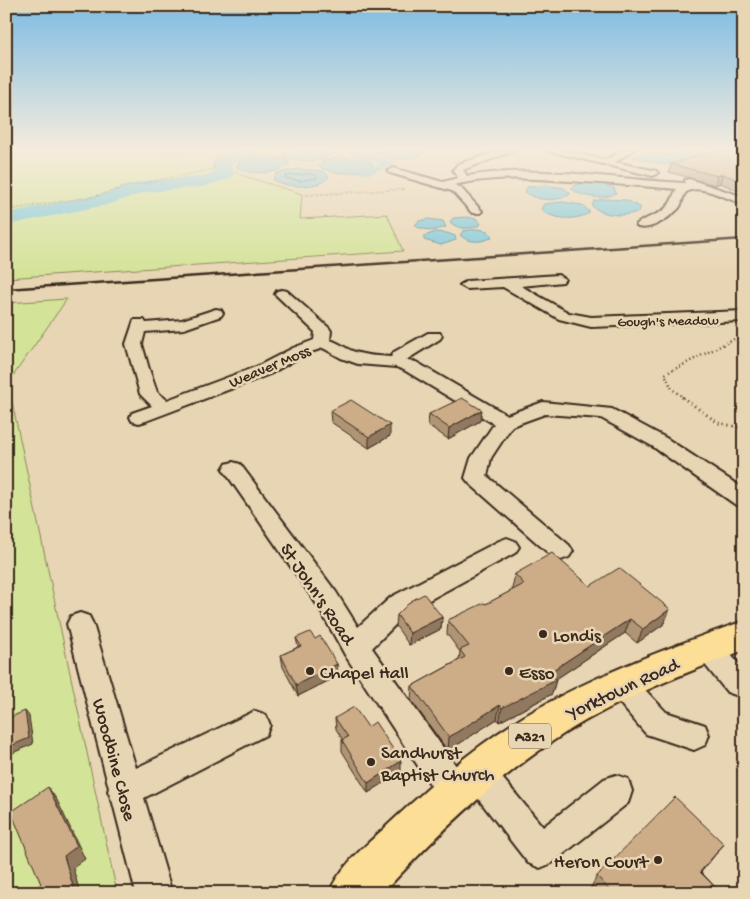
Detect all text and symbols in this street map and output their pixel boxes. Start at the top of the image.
street label: Gough's Meadow [617,313,719,332]
street label: Weaver Moss [227,342,315,394]
street label: St John's Road [274,540,360,652]
place label: Londis [553,626,602,649]
marker: Londis [537,628,549,640]
street label: Yorktown Road [562,653,685,727]
place label: Chapel Hall [320,663,409,686]
place label: Esso [519,663,555,686]
marker: Chapel Hall [304,665,316,677]
marker: Esso [503,665,515,677]
street label: Woodbine Close [85,696,140,824]
road number: A321 [509,724,551,748]
place label: Sandhurst Baptist Church [380,743,495,788]
marker: Sandhurst Baptist Church [365,756,377,768]
place label: Heron Court [554,852,650,875]
marker: Heron Court [652,854,664,866]

